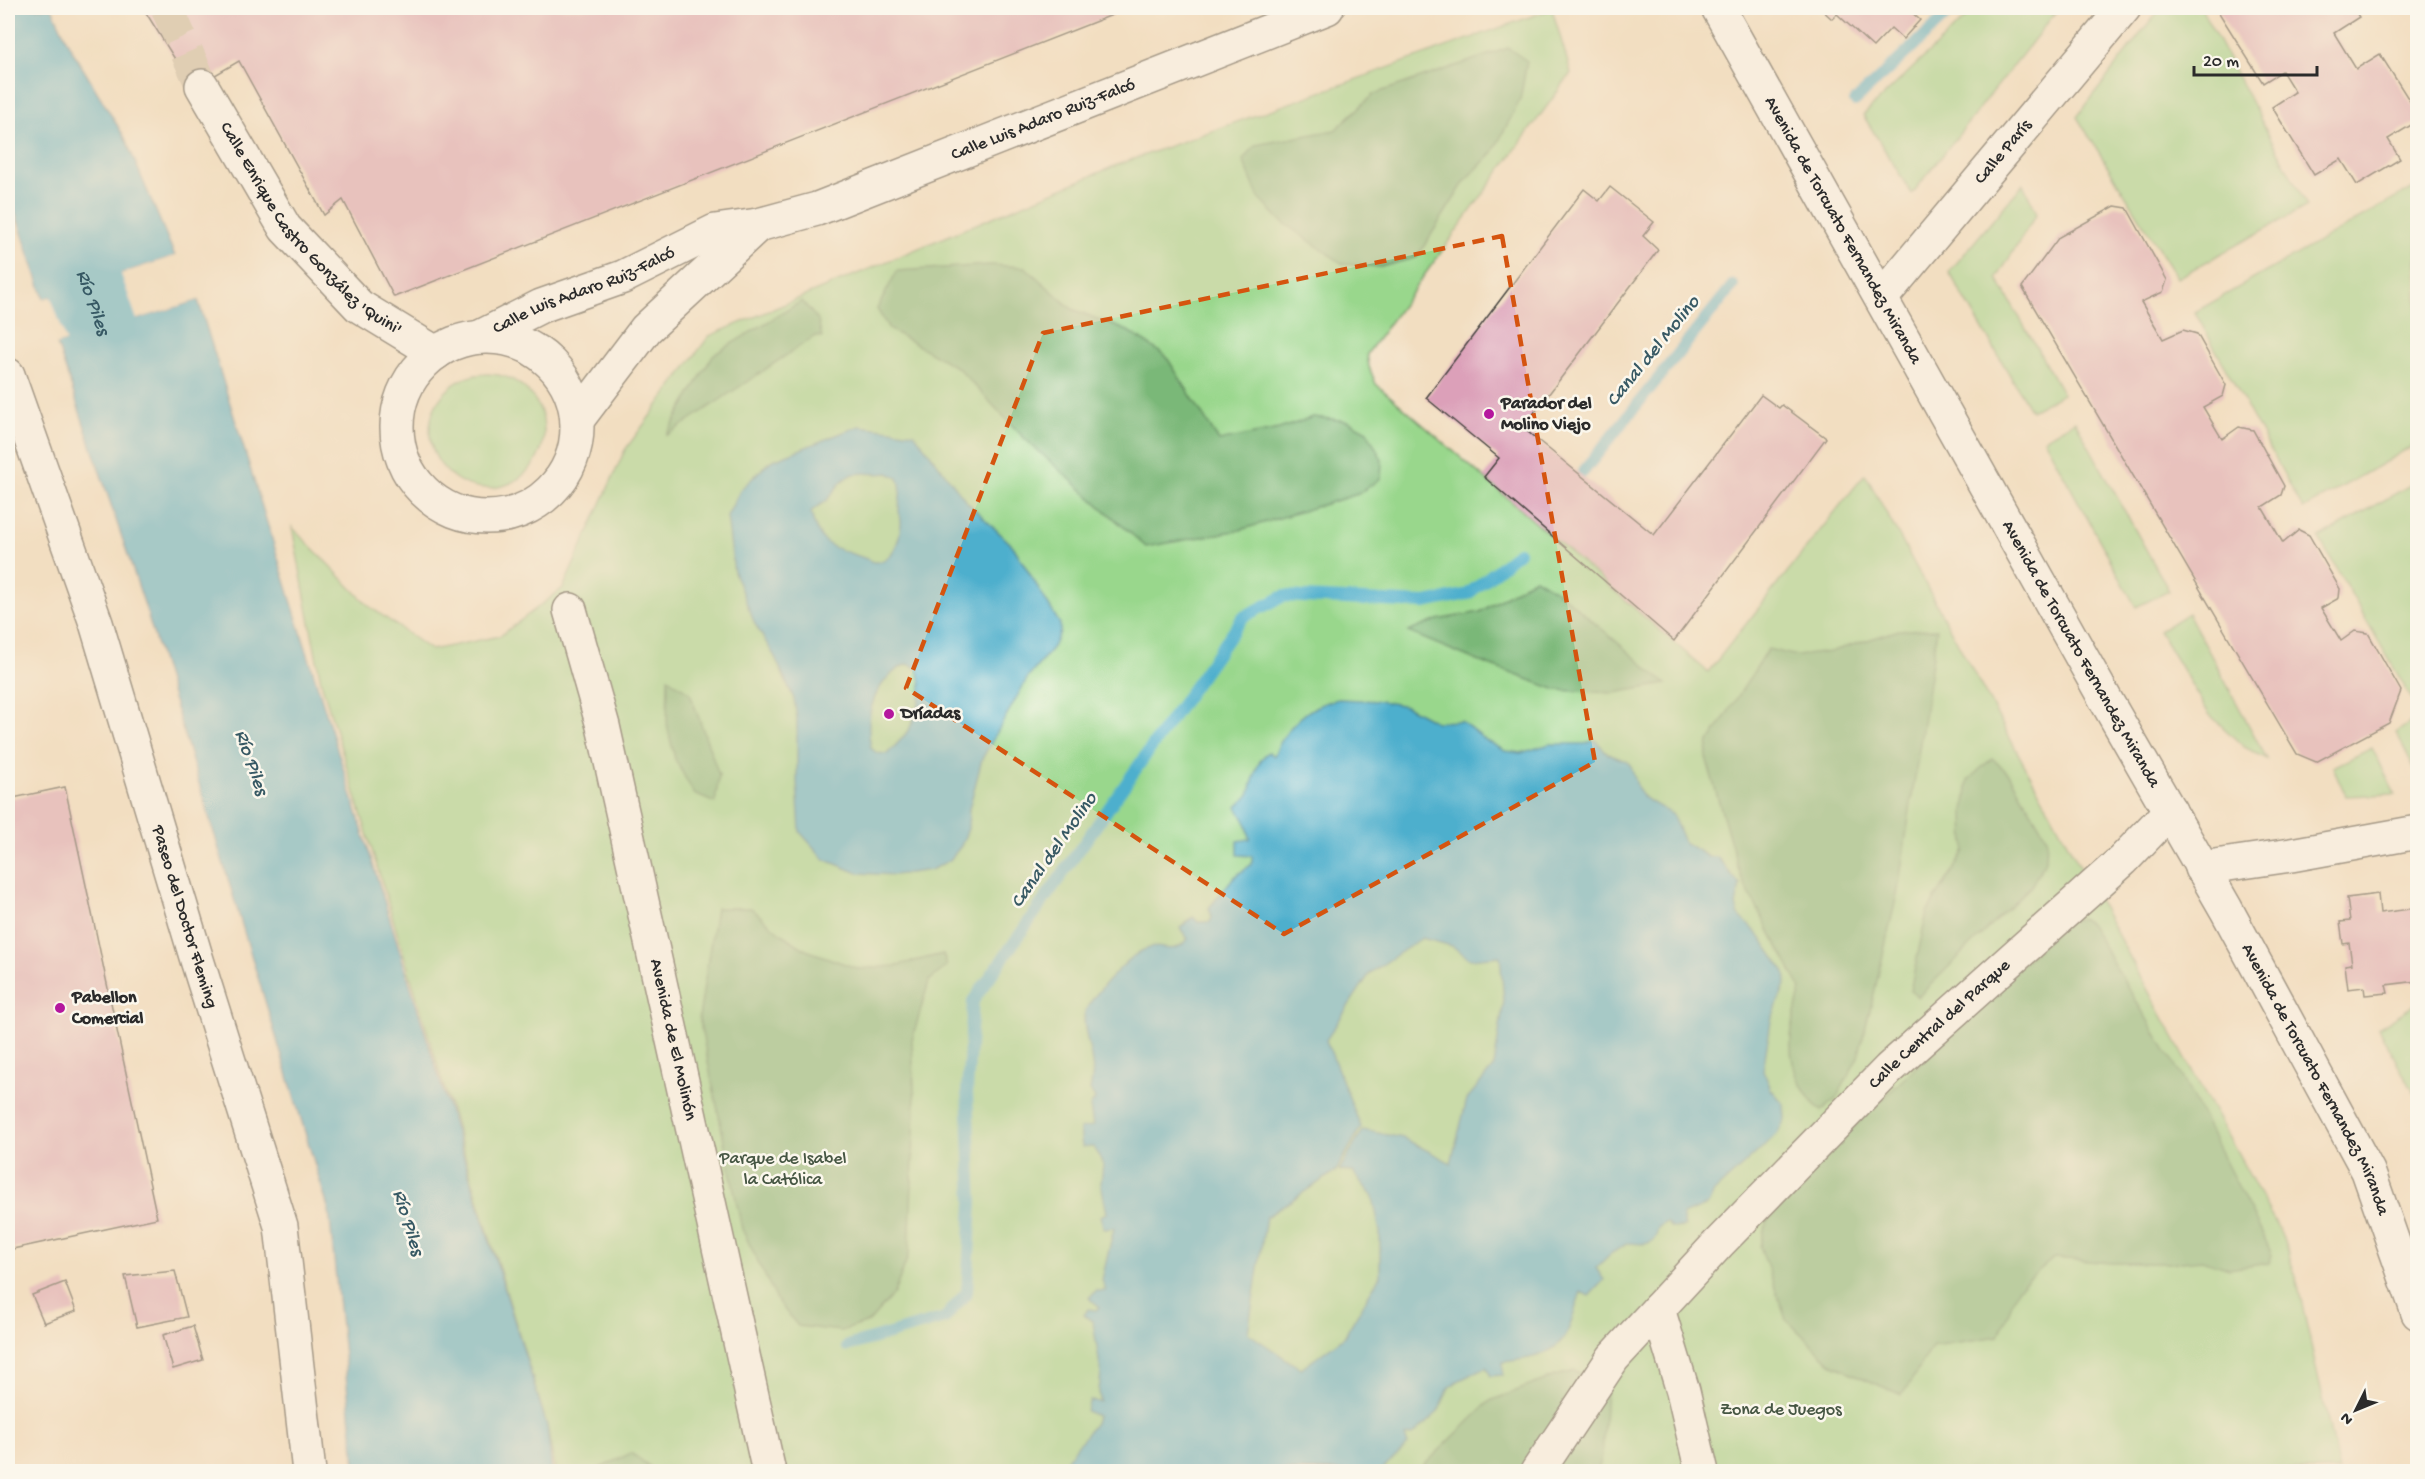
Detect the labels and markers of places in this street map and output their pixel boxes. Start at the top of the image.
place label: Parador del Molino Viejo [1500,394,1592,436]
marker: Parador del Molino Viejo [1482,407,1496,421]
place label: Dríadas [899,704,962,725]
marker: Dríadas [882,707,896,721]
place label: Pabellon Comercial [71,988,144,1030]
marker: Pabellon Comercial [53,1001,67,1015]

